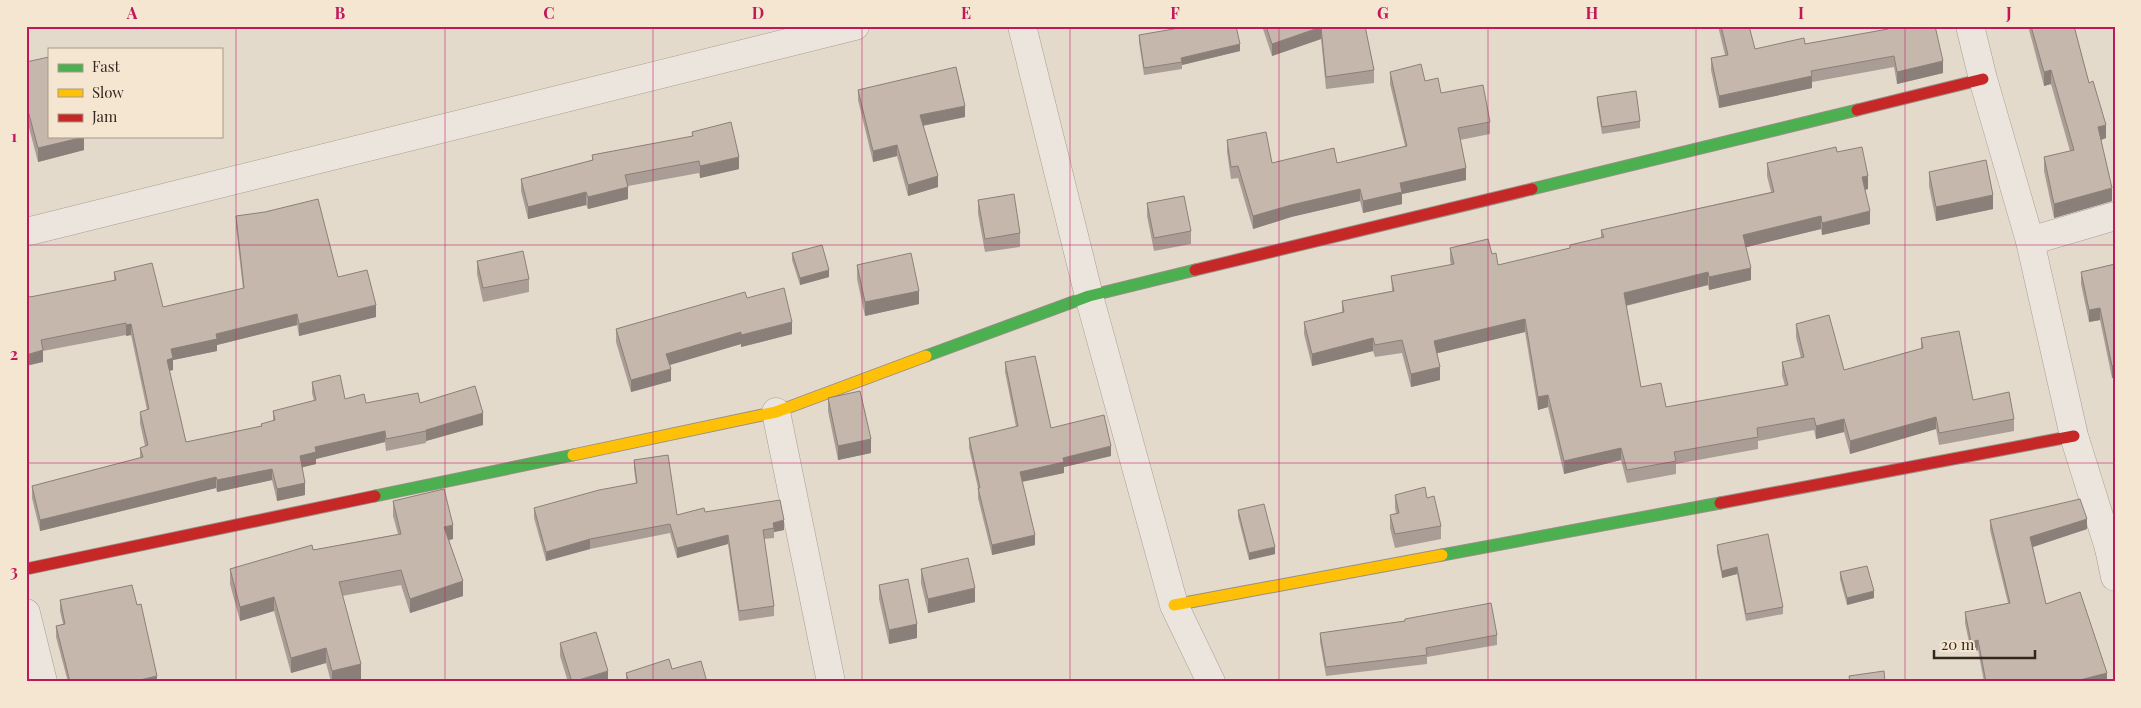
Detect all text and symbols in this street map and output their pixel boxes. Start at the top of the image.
text: A [126,2,138,23]
text: B [335,2,346,23]
text: C [543,2,555,23]
text: D [752,2,764,23]
text: E [961,2,971,23]
text: F [1170,2,1180,23]
text: G [1377,2,1389,23]
text: H [1586,2,1599,23]
text: I [1798,2,1804,23]
text: J [2005,2,2012,23]
legend [48,48,222,138]
text: Fast [92,56,121,76]
text: Slow [92,82,124,102]
text: Jam [91,106,118,126]
text: 1 [11,125,17,146]
text: 2 [10,343,18,364]
text: 3 [10,560,18,581]
scale bar [1934,628,2035,660]
text: 20 m [1941,634,1975,654]

